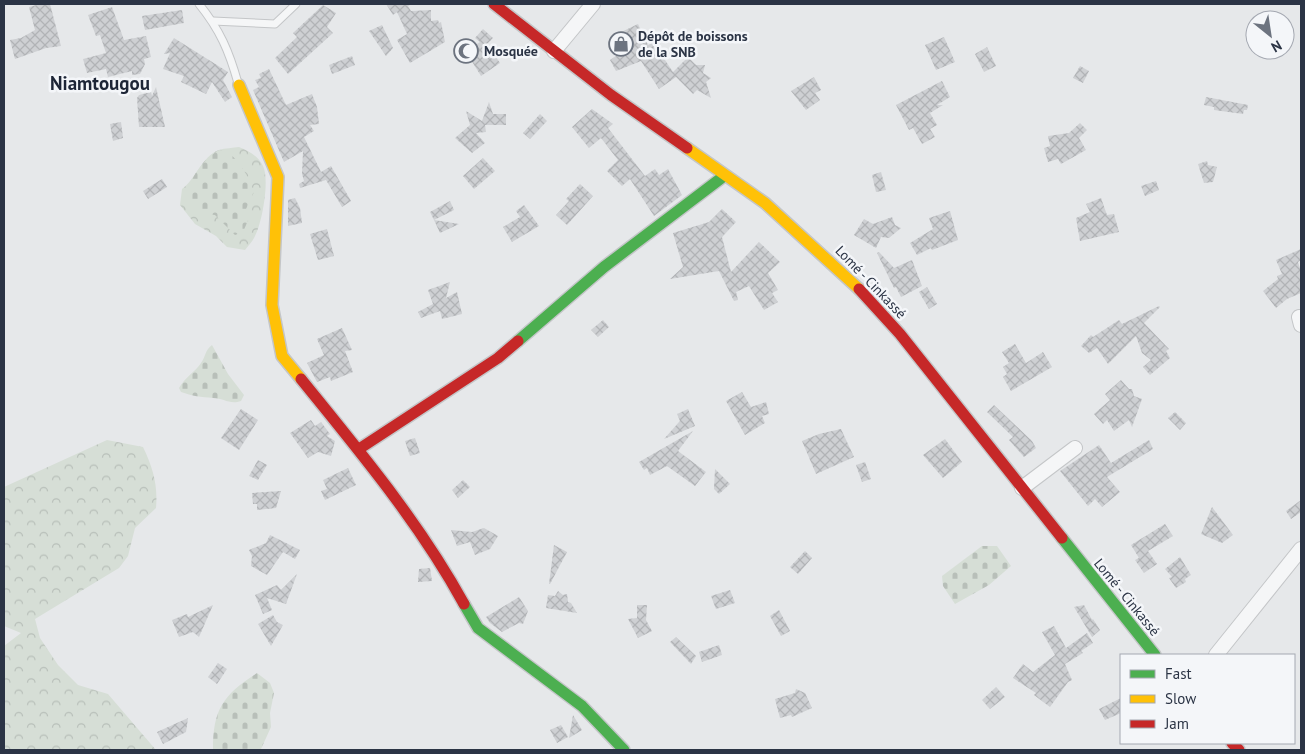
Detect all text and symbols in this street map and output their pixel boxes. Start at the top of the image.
north arrow [1245,10,1295,60]
place label: Dépôt de boissons de la SNB [638,27,748,61]
shop icon: Dépôt de boissons de la SNB [608,31,634,57]
text: N [1268,36,1285,56]
mosque icon: Mosquée [453,38,479,64]
place label: Mosquée [484,42,538,60]
district label: Niamtougou [50,71,150,95]
street label: Lomé - Cinkassé [832,242,910,322]
street label: Lomé - Cinkassé [1090,555,1164,639]
legend [1120,654,1295,744]
text: Fast [1165,664,1192,683]
text: Slow [1165,689,1196,708]
text: Jam [1164,714,1189,733]

